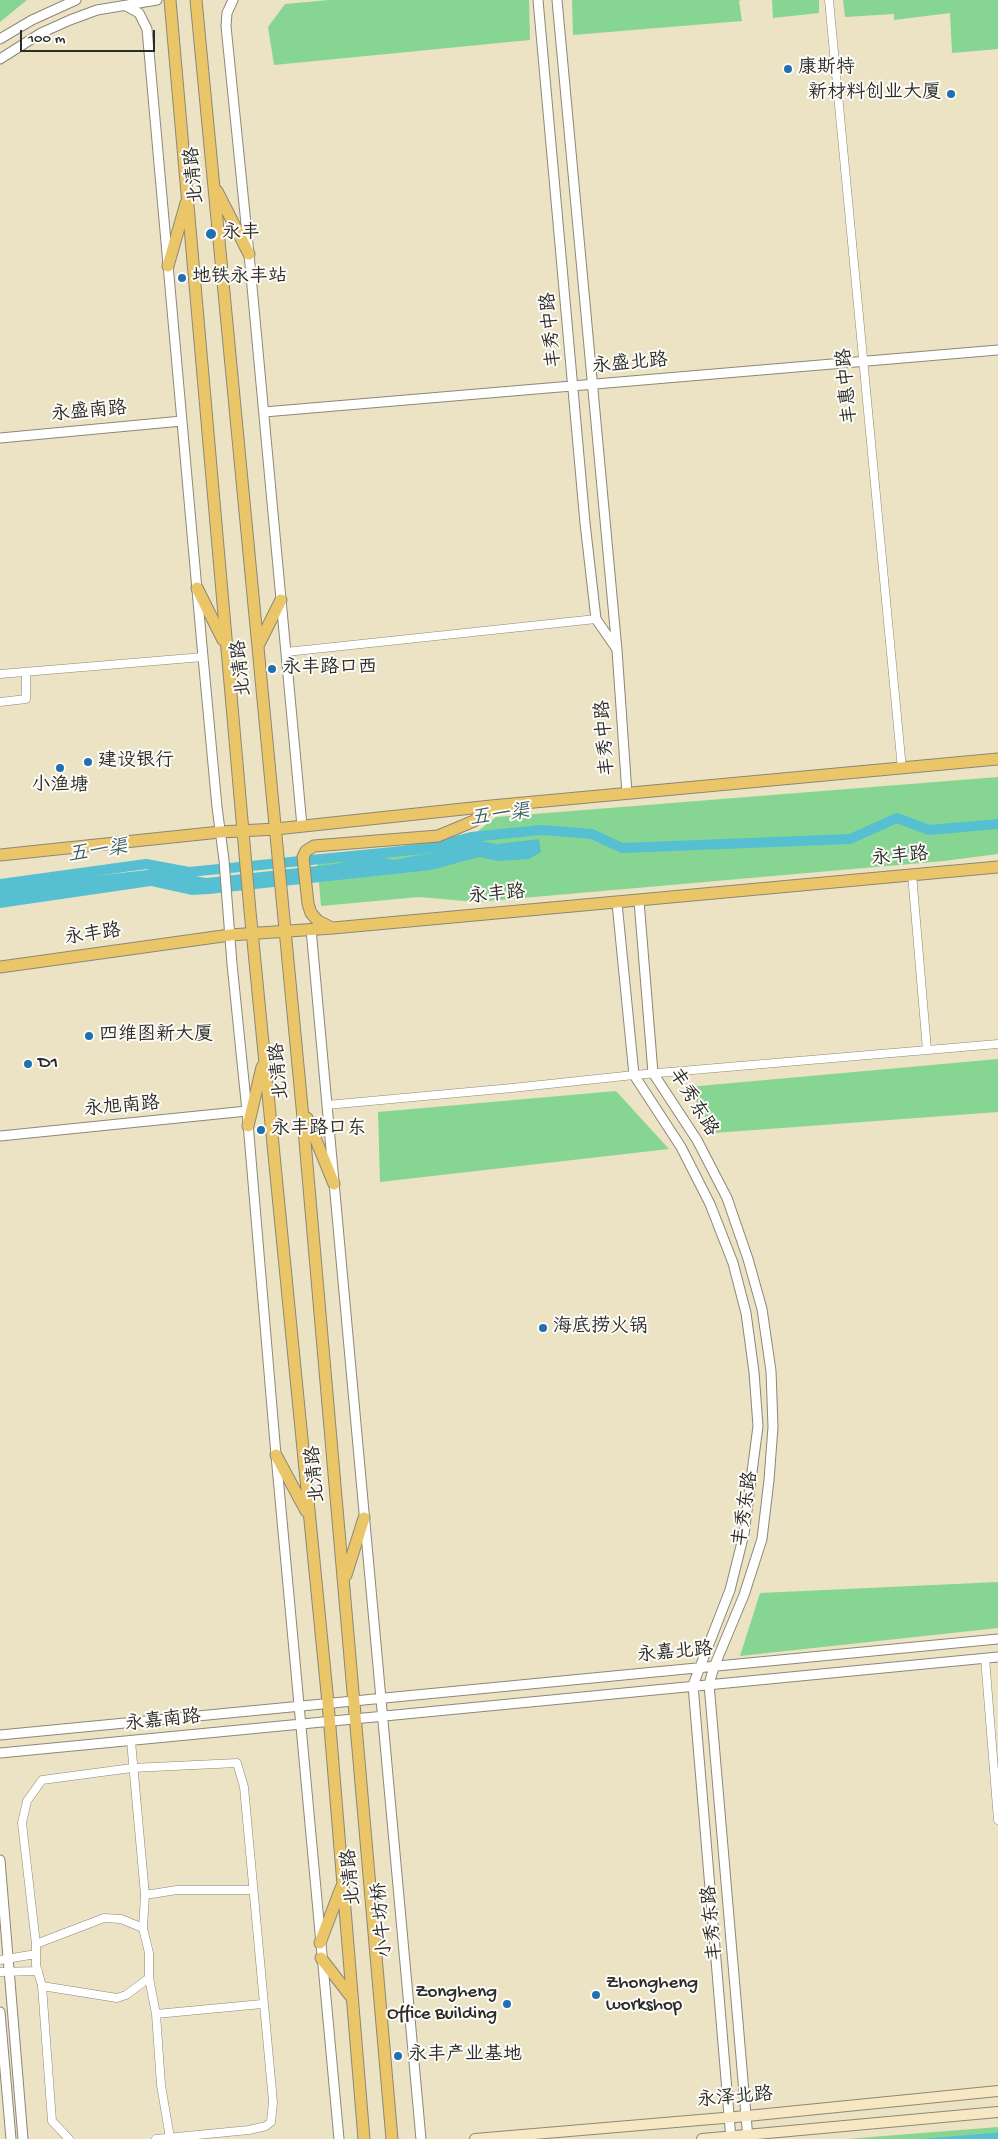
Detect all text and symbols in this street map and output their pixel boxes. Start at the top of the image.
scale bar [22,20,158,52]
text: 100 m [28,30,65,48]
place label: 康斯特 [798,58,855,80]
marker: 康斯特 [782,63,794,75]
place label: 新材料创业大厦 [808,83,941,105]
marker: 新材料创业大厦 [945,88,957,100]
street label: 北清路 [182,146,210,204]
place label: 永丰 [222,223,260,245]
marker: 永丰 [204,227,218,241]
place label: 地铁永丰站 [192,267,287,289]
marker: 地铁永丰站 [176,272,188,284]
street label: 丰秀中路 [538,291,568,369]
street label: 丰惠中路 [834,347,864,425]
street label: 永盛北路 [591,350,669,380]
street label: 永盛南路 [50,398,128,428]
street label: 北清路 [229,638,257,698]
place label: 永丰路口西 [282,658,377,680]
marker: 永丰路口西 [266,663,278,675]
street label: 丰秀中路 [593,699,621,777]
place label: 建设银行 [98,751,174,773]
marker: 建设银行 [82,756,94,768]
marker: 小渔塘 [54,762,66,774]
place label: 小渔塘 [32,776,88,798]
water label: 五一渠 [469,801,531,833]
water label: 五一渠 [67,837,129,869]
street label: 永丰路 [871,844,929,872]
street label: 永丰路 [468,882,526,910]
street label: 永丰路 [63,921,123,951]
place label: 四维图新大厦 [99,1025,213,1047]
marker: 四维图新大厦 [83,1030,95,1042]
street label: 北清路 [267,1042,295,1100]
place label: D1 [38,1053,58,1075]
marker: D1 [22,1058,34,1070]
street label: 丰秀东路 [662,1065,722,1141]
street label: 永旭南路 [83,1093,161,1123]
place label: 永丰路口东 [271,1119,366,1141]
marker: 永丰路口东 [255,1124,267,1136]
place label: 海底捞火锅 [553,1317,648,1339]
marker: 海底捞火锅 [537,1322,549,1334]
street label: 北清路 [303,1445,331,1503]
street label: 丰秀东路 [730,1470,764,1548]
street label: 永嘉北路 [636,1639,714,1669]
street label: 永嘉南路 [124,1707,202,1737]
street label: 北清路 [339,1848,367,1906]
street label: 小牛坊桥 [369,1881,399,1959]
street label: 丰秀东路 [699,1884,729,1962]
place label: Zhongheng workshop [606,1973,698,2017]
place label: Zongheng Office Building [387,1982,497,2026]
marker: Zhongheng workshop [590,1989,602,2001]
marker: Zongheng Office Building [501,1998,513,2010]
place label: 永丰产业基地 [408,2045,522,2067]
marker: 永丰产业基地 [392,2050,404,2062]
street label: 永泽北路 [696,2084,774,2114]

